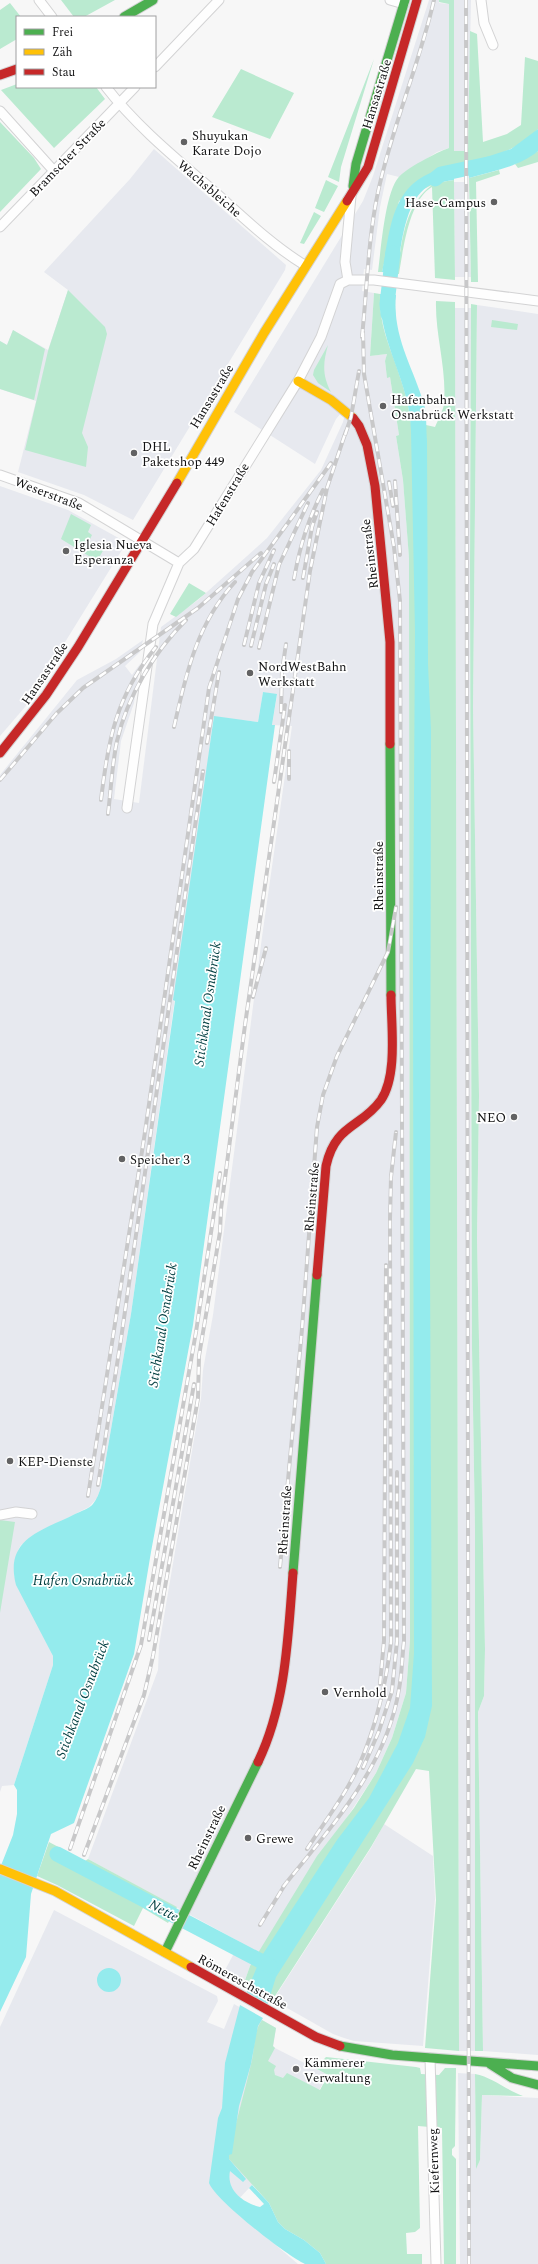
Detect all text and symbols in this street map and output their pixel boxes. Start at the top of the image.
legend [16,16,156,88]
text: Frei [52,23,74,42]
text: Zäh [52,43,73,62]
street label: Hansastraße [357,57,397,132]
text: Stau [52,63,76,82]
street label: Bramscher Straße [25,114,111,202]
place label: Shuyukan Karate Dojo [192,126,261,161]
marker: Shuyukan Karate Dojo [179,137,189,147]
street label: Wachsbleiche [173,155,246,222]
place label: Hase-Campus [405,193,486,213]
marker: Hase-Campus [489,197,499,207]
street label: Hansastraße [185,360,239,433]
place label: Hafenbahn Osnabrück Werkstatt [391,390,514,425]
marker: Hafenbahn Osnabrück Werkstatt [378,401,388,411]
place label: DHL Paketshop 449 [142,437,225,472]
marker: DHL Paketshop 449 [129,448,139,458]
street label: Hafenstraße [201,459,255,530]
street label: Weserstraße [12,472,86,516]
street label: Rheinstraße [356,518,384,590]
place label: Iglesia Nueva Esperanza [74,535,153,570]
marker: Iglesia Nueva Esperanza [61,546,71,556]
street label: Hansastraße [16,638,73,709]
place label: NordWestBahn Werkstatt [258,657,347,692]
marker: NordWestBahn Werkstatt [245,668,255,678]
street label: Rheinstraße [369,841,389,911]
water label: Stichkanal Osnabrück [188,940,227,1068]
place label: NEO [477,1108,506,1128]
marker: NEO [509,1112,519,1122]
place label: Speicher 3 [130,1150,190,1170]
marker: Speicher 3 [117,1154,127,1164]
street label: Rheinstraße [299,1161,325,1233]
water label: Stichkanal Osnabrück [142,1261,183,1389]
place label: KEP-Dienste [18,1452,93,1472]
marker: KEP-Dienste [5,1456,15,1466]
street label: Rheinstraße [273,1484,297,1556]
water label: Hafen Osnabrück [33,1570,134,1591]
water label: Stichkanal Osnabrück [50,1636,115,1761]
place label: Vernhold [333,1683,387,1703]
marker: Vernhold [320,1687,330,1697]
street label: Rheinstraße [183,1802,231,1873]
place label: Grewe [256,1829,294,1849]
marker: Grewe [243,1833,253,1843]
water label: Nette [145,1894,183,1927]
street label: Römereschstraße [194,1949,291,2015]
place label: Kämmerer Verwaltung [304,2053,371,2088]
marker: Kämmerer Verwaltung [291,2064,301,2074]
street label: Kiefernweg [423,2128,445,2194]

